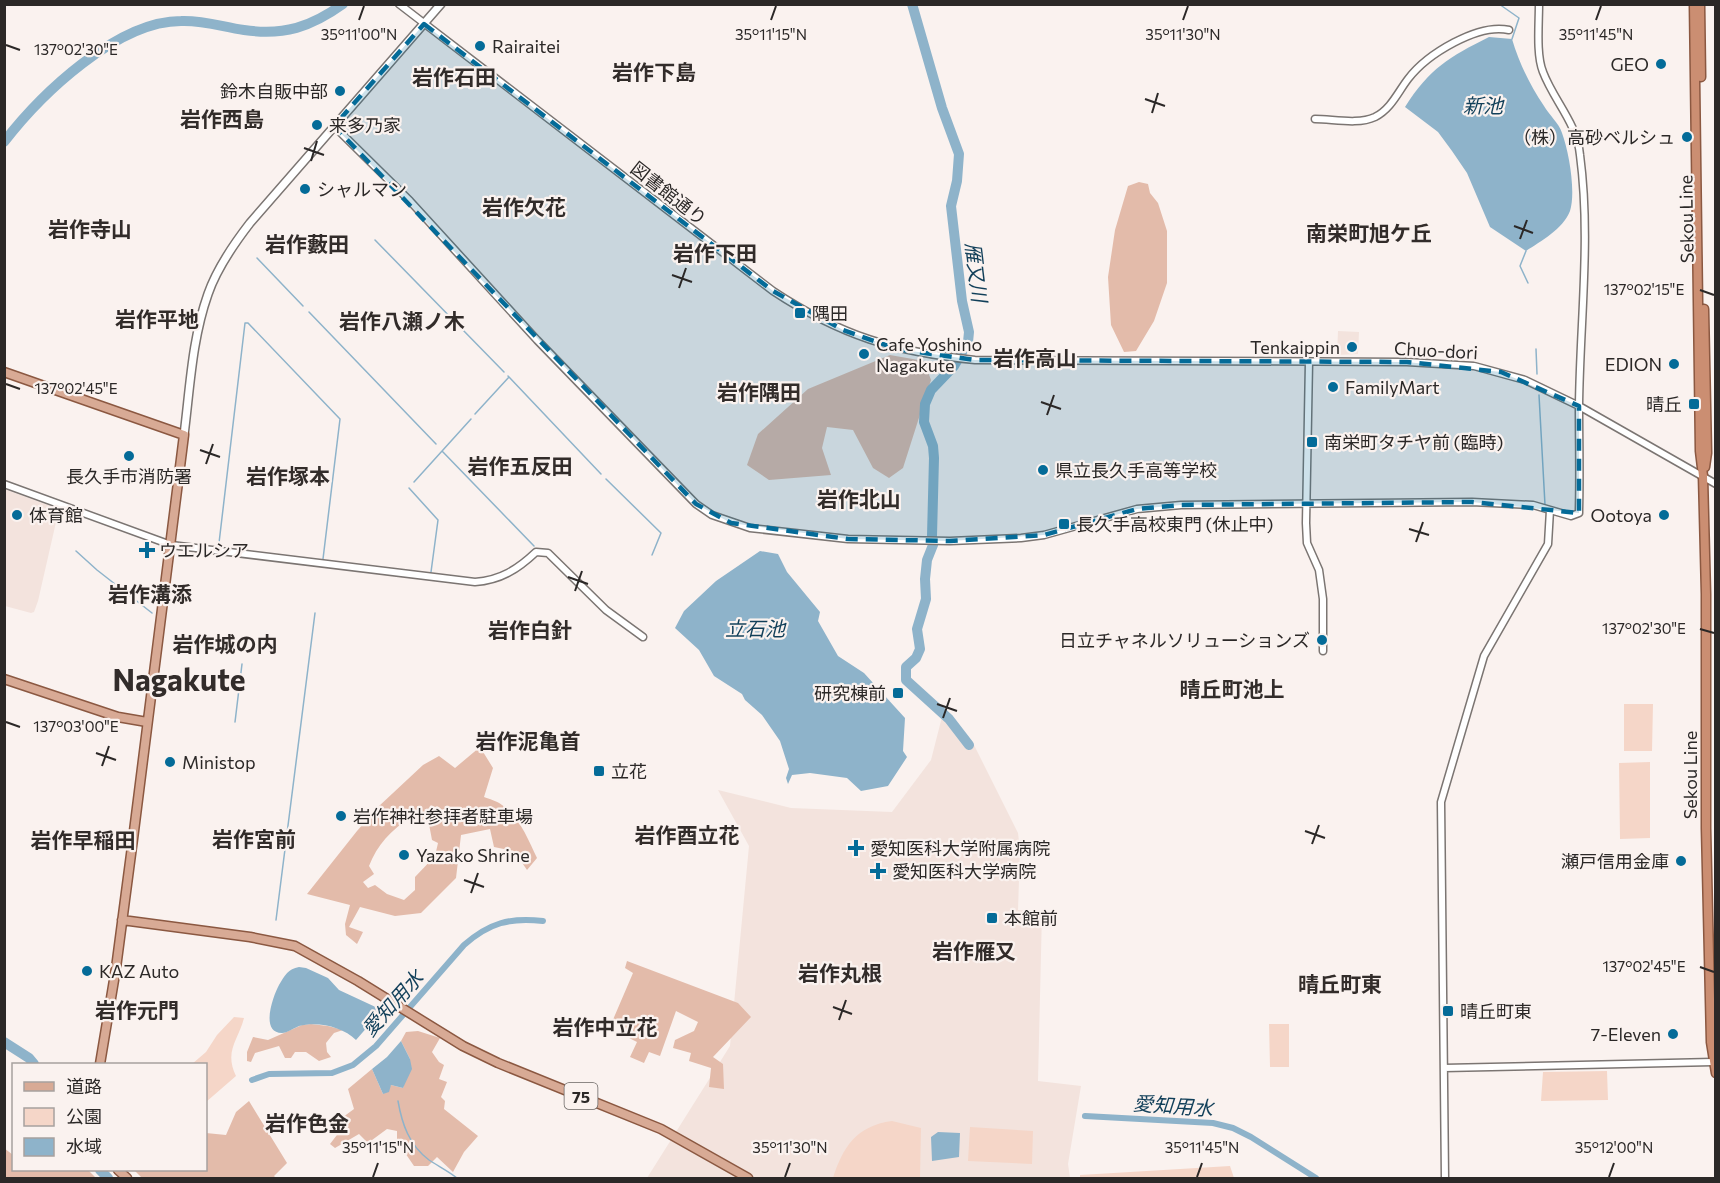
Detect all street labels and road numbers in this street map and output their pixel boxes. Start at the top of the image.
street label: 図書館通り [627,157,711,229]
street label: Sekou Line [1674,175,1698,263]
street label: Chuo-dori [1393,337,1479,363]
street label: Sekou Line [1679,731,1701,819]
road number: 75 [564,1083,598,1109]

